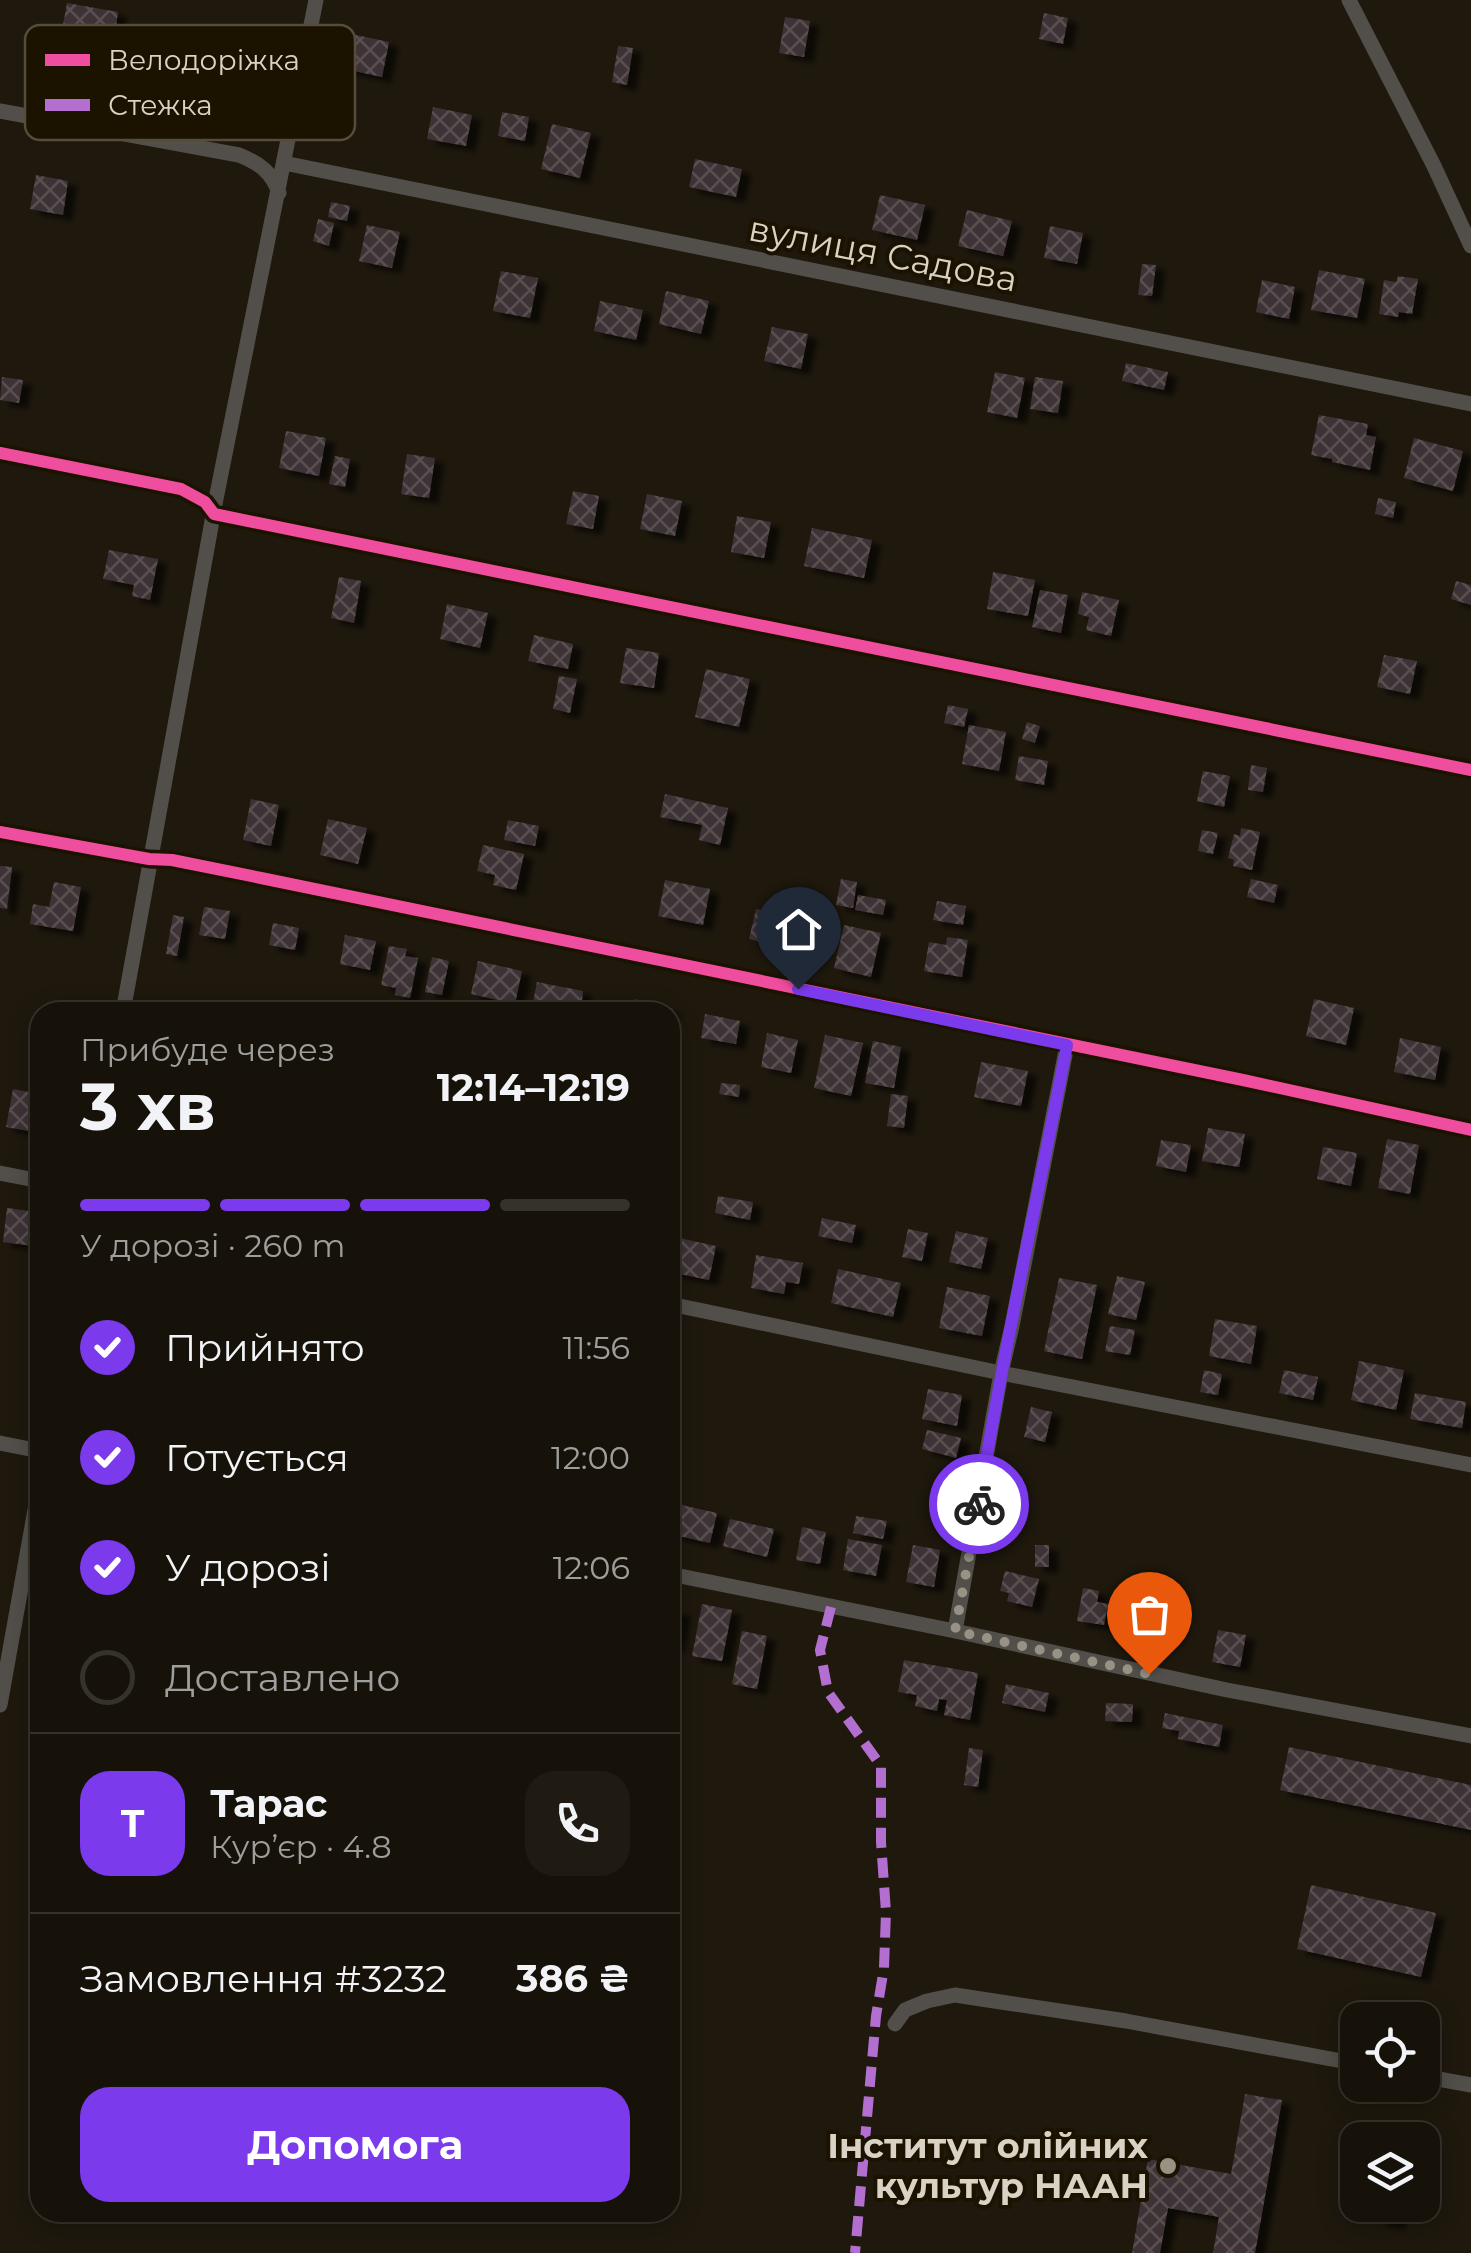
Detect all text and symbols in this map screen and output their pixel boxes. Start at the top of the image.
legend [25,25,355,140]
text: Велодоріжка [108,43,300,77]
text: Стежка [108,88,213,122]
street label: вулиця Садова [745,206,1021,301]
pin [756,887,841,990]
icon: home [771,902,826,957]
text: Прибуде через [80,1030,335,1069]
text: 12:14–12:19 [437,1064,630,1111]
text: 3 хв [80,1067,216,1146]
text: У дорозі · 260 m [80,1226,345,1265]
icon: check [80,1320,135,1375]
text: Прийнято [165,1324,365,1371]
text: 11:56 [563,1328,630,1367]
icon: check [80,1430,135,1485]
text: Готується [165,1434,349,1481]
text: 12:00 [551,1438,630,1477]
courier [929,1454,1029,1554]
icon: bike [952,1477,1007,1532]
icon: check [80,1540,135,1595]
text: У дорозі [165,1544,331,1591]
text: 12:06 [553,1548,630,1587]
pin [1107,1572,1192,1675]
icon: bag [1122,1587,1177,1642]
text: Доставлено [165,1654,400,1701]
button: phone [525,1771,630,1876]
text: Тарас [210,1780,328,1827]
text: Т [120,1800,145,1847]
text: Кур’єр · 4.8 [210,1827,392,1866]
text: Замовлення #3232 [80,1955,447,2002]
text: 386 ₴ [516,1955,630,2002]
map controls [1340,2002,1440,2222]
button: locate [1340,2002,1440,2102]
button: Допомога [80,2087,630,2202]
button: layers [1340,2122,1440,2222]
place label: Інститут олійних культур НААН [827,2124,1148,2207]
marker: Інститут олійних культур НААН [1157,2155,1179,2177]

